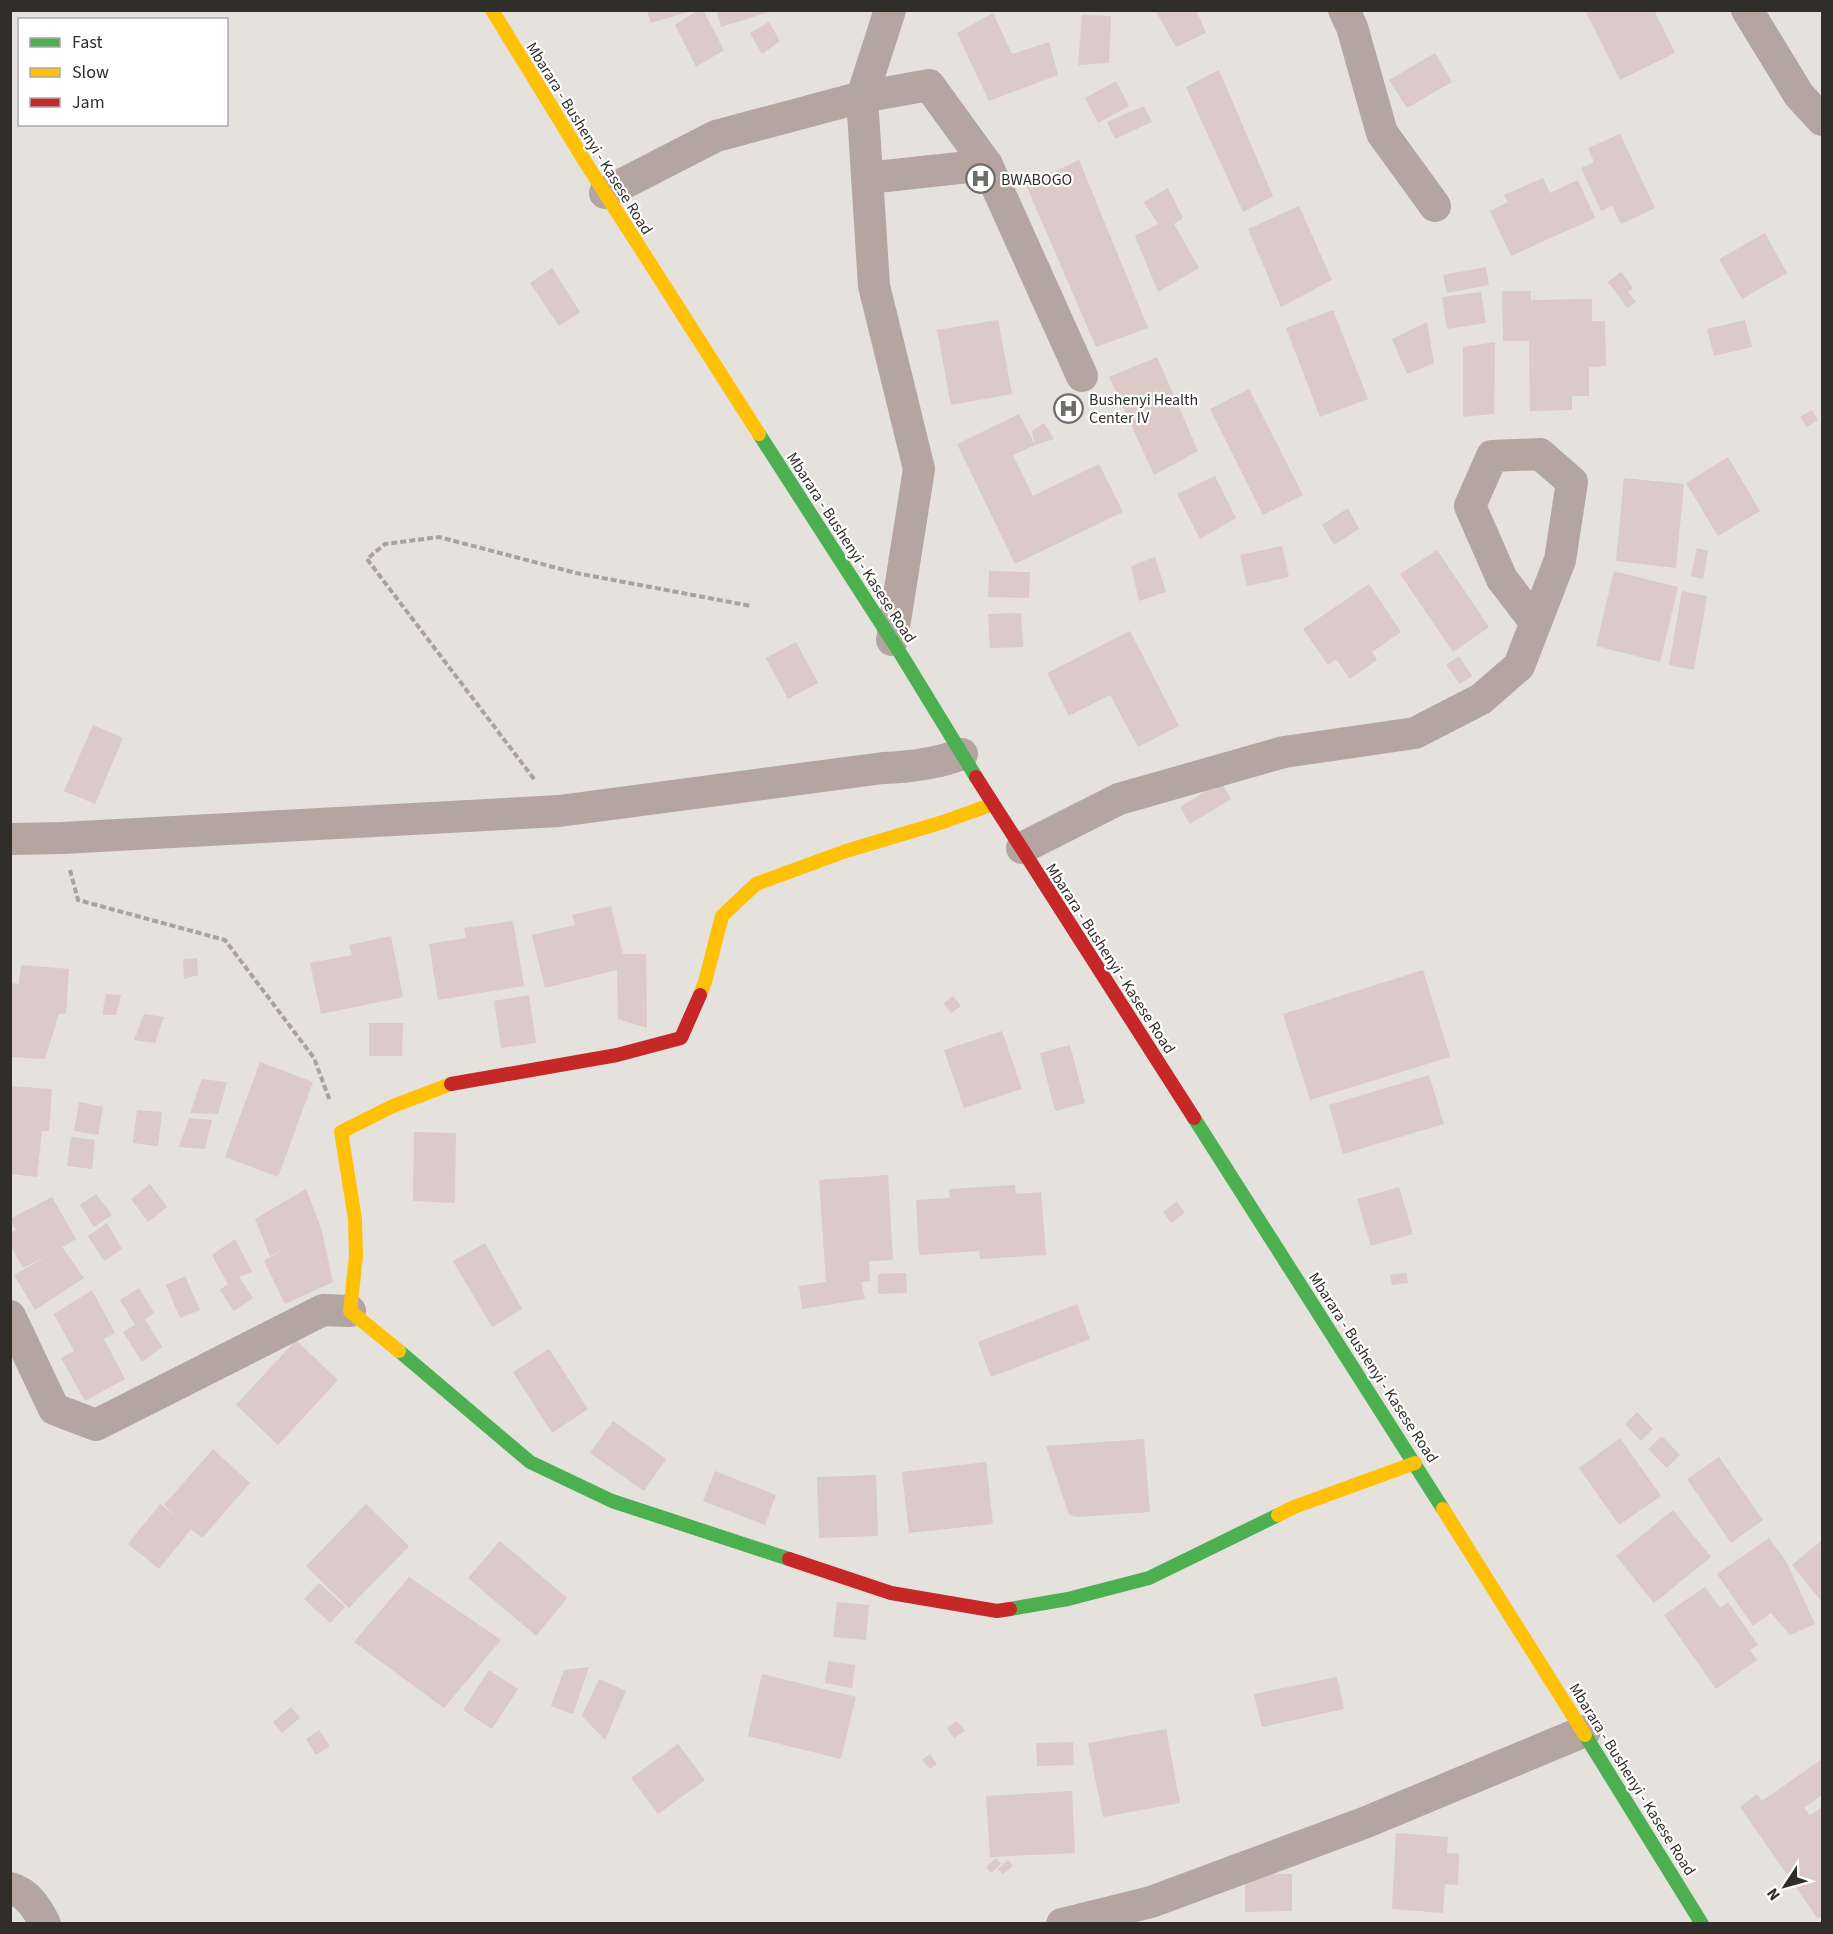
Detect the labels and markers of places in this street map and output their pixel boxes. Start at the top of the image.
hospital icon: BWABOGO [964,163,996,195]
place label: BWABOGO [1001,169,1072,191]
place label: Bushenyi Health Center IV [1089,389,1198,429]
hospital icon: Bushenyi Health Center IV [1052,392,1084,424]

